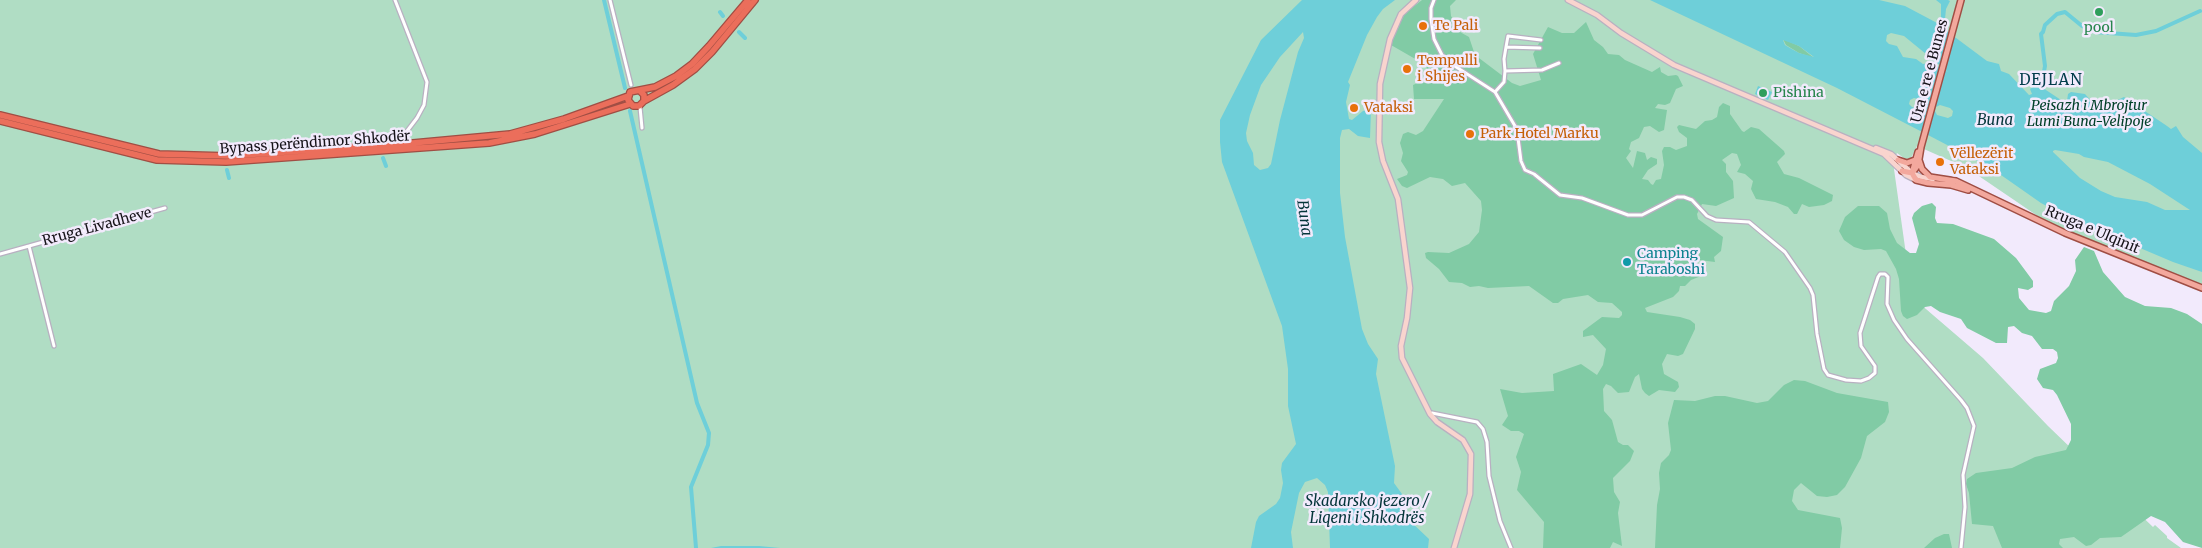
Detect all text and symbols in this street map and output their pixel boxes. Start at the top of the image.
marker: pool [2093,6,2105,18]
street label: Ura e re e Bunes [1908,17,1952,125]
place label: Te Pali [1433,18,1478,34]
marker: Te Pali [1417,20,1429,32]
place label: pool [2084,20,2114,36]
place label: Tempulli i Shijes [1417,53,1478,85]
marker: Tempulli i Shijes [1401,63,1413,75]
district label: DEJLAN [2018,72,2084,90]
place label: Pishina [1773,85,1824,101]
marker: Pishina [1757,87,1769,99]
park label: Peisazh i Mbrojtur Lumi Buna-Velipoje [2027,98,2151,130]
place label: Vataksi [1364,100,1413,116]
marker: Vataksi [1348,102,1360,114]
water label: Buna [1977,112,2013,130]
place label: Park Hotel Marku [1480,126,1599,142]
street label: Bypass perëndimor Shkodër [219,128,411,158]
marker: Park Hotel Marku [1464,128,1476,140]
place label: Vëllezërit Vataksi [1950,146,2013,178]
marker: Vëllezërit Vataksi [1934,156,1946,168]
water label: Buna [1293,199,1315,237]
street label: Rruga e Ulqinit [2042,203,2142,257]
street label: Rruga Livadheve [40,204,154,250]
place label: Camping Taraboshi [1637,246,1705,278]
marker: Camping Taraboshi [1621,256,1633,268]
water label: Skadarsko jezero / Liqeni i Shkodrës [1305,493,1429,528]

